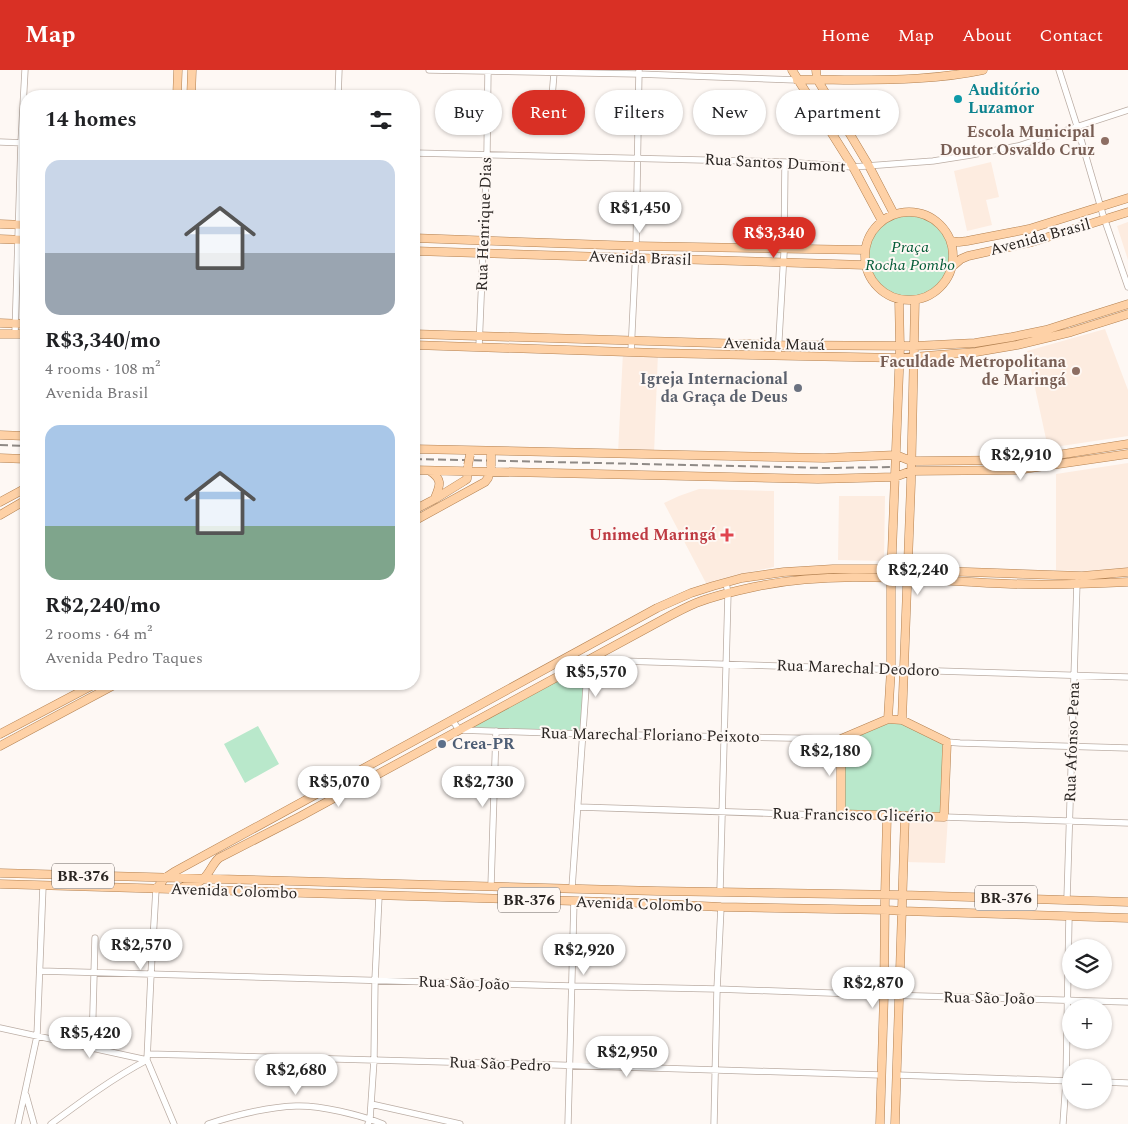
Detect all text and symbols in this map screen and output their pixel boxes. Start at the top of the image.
text: Map [25,17,75,53]
text: Home [821,22,870,49]
text: Map [898,22,934,49]
text: About [962,22,1012,49]
text: Contact [1040,22,1103,49]
place label: Auditório Luzamor [968,78,1040,120]
chip: Buy [435,90,502,135]
chip: Rent [512,90,585,135]
chip: Filters [595,90,683,135]
chip: New [693,90,766,135]
chip: Apartment [776,90,899,135]
marker: Auditório Luzamor [952,93,964,105]
text: 14 homes [45,104,137,136]
icon: filters [367,106,395,134]
place label: Escola Municipal Doutor Osvaldo Cruz [940,120,1095,162]
marker: Escola Municipal Doutor Osvaldo Cruz [1099,135,1111,147]
street label: Rua Santos Dumont [704,147,847,179]
street label: Rua Henrique Dias [470,156,498,292]
pin: R$1,450 [594,191,686,234]
icon: home [175,193,265,283]
text: R$1,450 [610,196,670,220]
street label: Avenida Brasil [987,212,1093,262]
pin: R$3,340 [728,216,820,259]
text: R$3,340 [744,221,804,245]
park label: Praça Rocha Pombo [865,235,955,277]
street label: Avenida Brasil [588,244,692,272]
text: R$3,340/mo [45,325,160,357]
street label: Avenida Mauá [723,331,825,357]
place label: Faculdade Metropolitana de Maringá [880,350,1067,392]
text: 4 rooms · 108 m² [45,357,160,381]
marker: Faculdade Metropolitana de Maringá [1070,365,1082,377]
place label: Igreja Internacional da Graça de Deus [640,367,788,409]
text: Avenida Brasil [45,381,148,405]
marker: Igreja Internacional da Graça de Deus [792,382,804,394]
pin: R$2,910 [975,438,1067,481]
text: R$2,910 [991,443,1051,467]
icon: home [175,458,265,548]
place label: Unimed Maringá [589,523,717,547]
marker: Unimed Maringá [720,528,734,542]
pin: R$2,240 [872,554,964,596]
text: R$2,240 [888,558,948,582]
text: R$2,240/mo [45,590,160,622]
text: 2 rooms · 64 m² [45,622,152,646]
text: Avenida Pedro Taques [45,646,203,670]
street label: Rua Marechal Deodoro [776,653,940,683]
pin: R$5,570 [550,656,642,698]
text: R$5,570 [566,660,626,684]
street label: Rua Afonso Pena [1058,681,1086,803]
street label: Rua Marechal Floriano Peixoto [540,721,760,749]
place label: Crea-PR [452,732,515,756]
pin: R$2,180 [784,734,876,777]
marker: Crea-PR [436,738,448,750]
text: R$2,180 [800,739,860,763]
pin: R$5,070 [293,766,385,808]
pin: R$2,730 [437,766,529,808]
text: R$5,070 [309,770,369,794]
text: R$2,730 [453,770,513,794]
street label: Rua Francisco Glicério [772,802,934,828]
road number: BR-376 [52,864,114,888]
street label: Avenida Colombo [170,877,298,905]
road number: BR-376 [975,886,1037,910]
road number: BR-376 [498,888,560,912]
street label: Avenida Colombo [575,890,703,918]
pin: R$2,570 [95,928,187,971]
text: R$2,570 [111,933,171,957]
pin: R$2,920 [538,934,630,976]
text: R$2,920 [554,938,614,962]
map controls [1062,939,1112,1109]
button: layers [1062,939,1112,989]
pin: R$2,870 [827,966,919,1009]
street label: Rua São João [418,969,510,997]
text: R$2,870 [843,971,903,995]
street label: Rua São João [943,985,1035,1011]
button: + [1062,999,1112,1049]
pin: R$5,420 [44,1016,136,1059]
text: R$5,420 [60,1021,120,1045]
pin: R$2,950 [581,1036,673,1078]
text: R$2,950 [597,1040,657,1064]
street label: Rua São Pedro [448,1050,552,1078]
pin: R$2,680 [250,1054,342,1096]
text: R$2,680 [266,1058,326,1082]
button: − [1062,1059,1112,1109]

